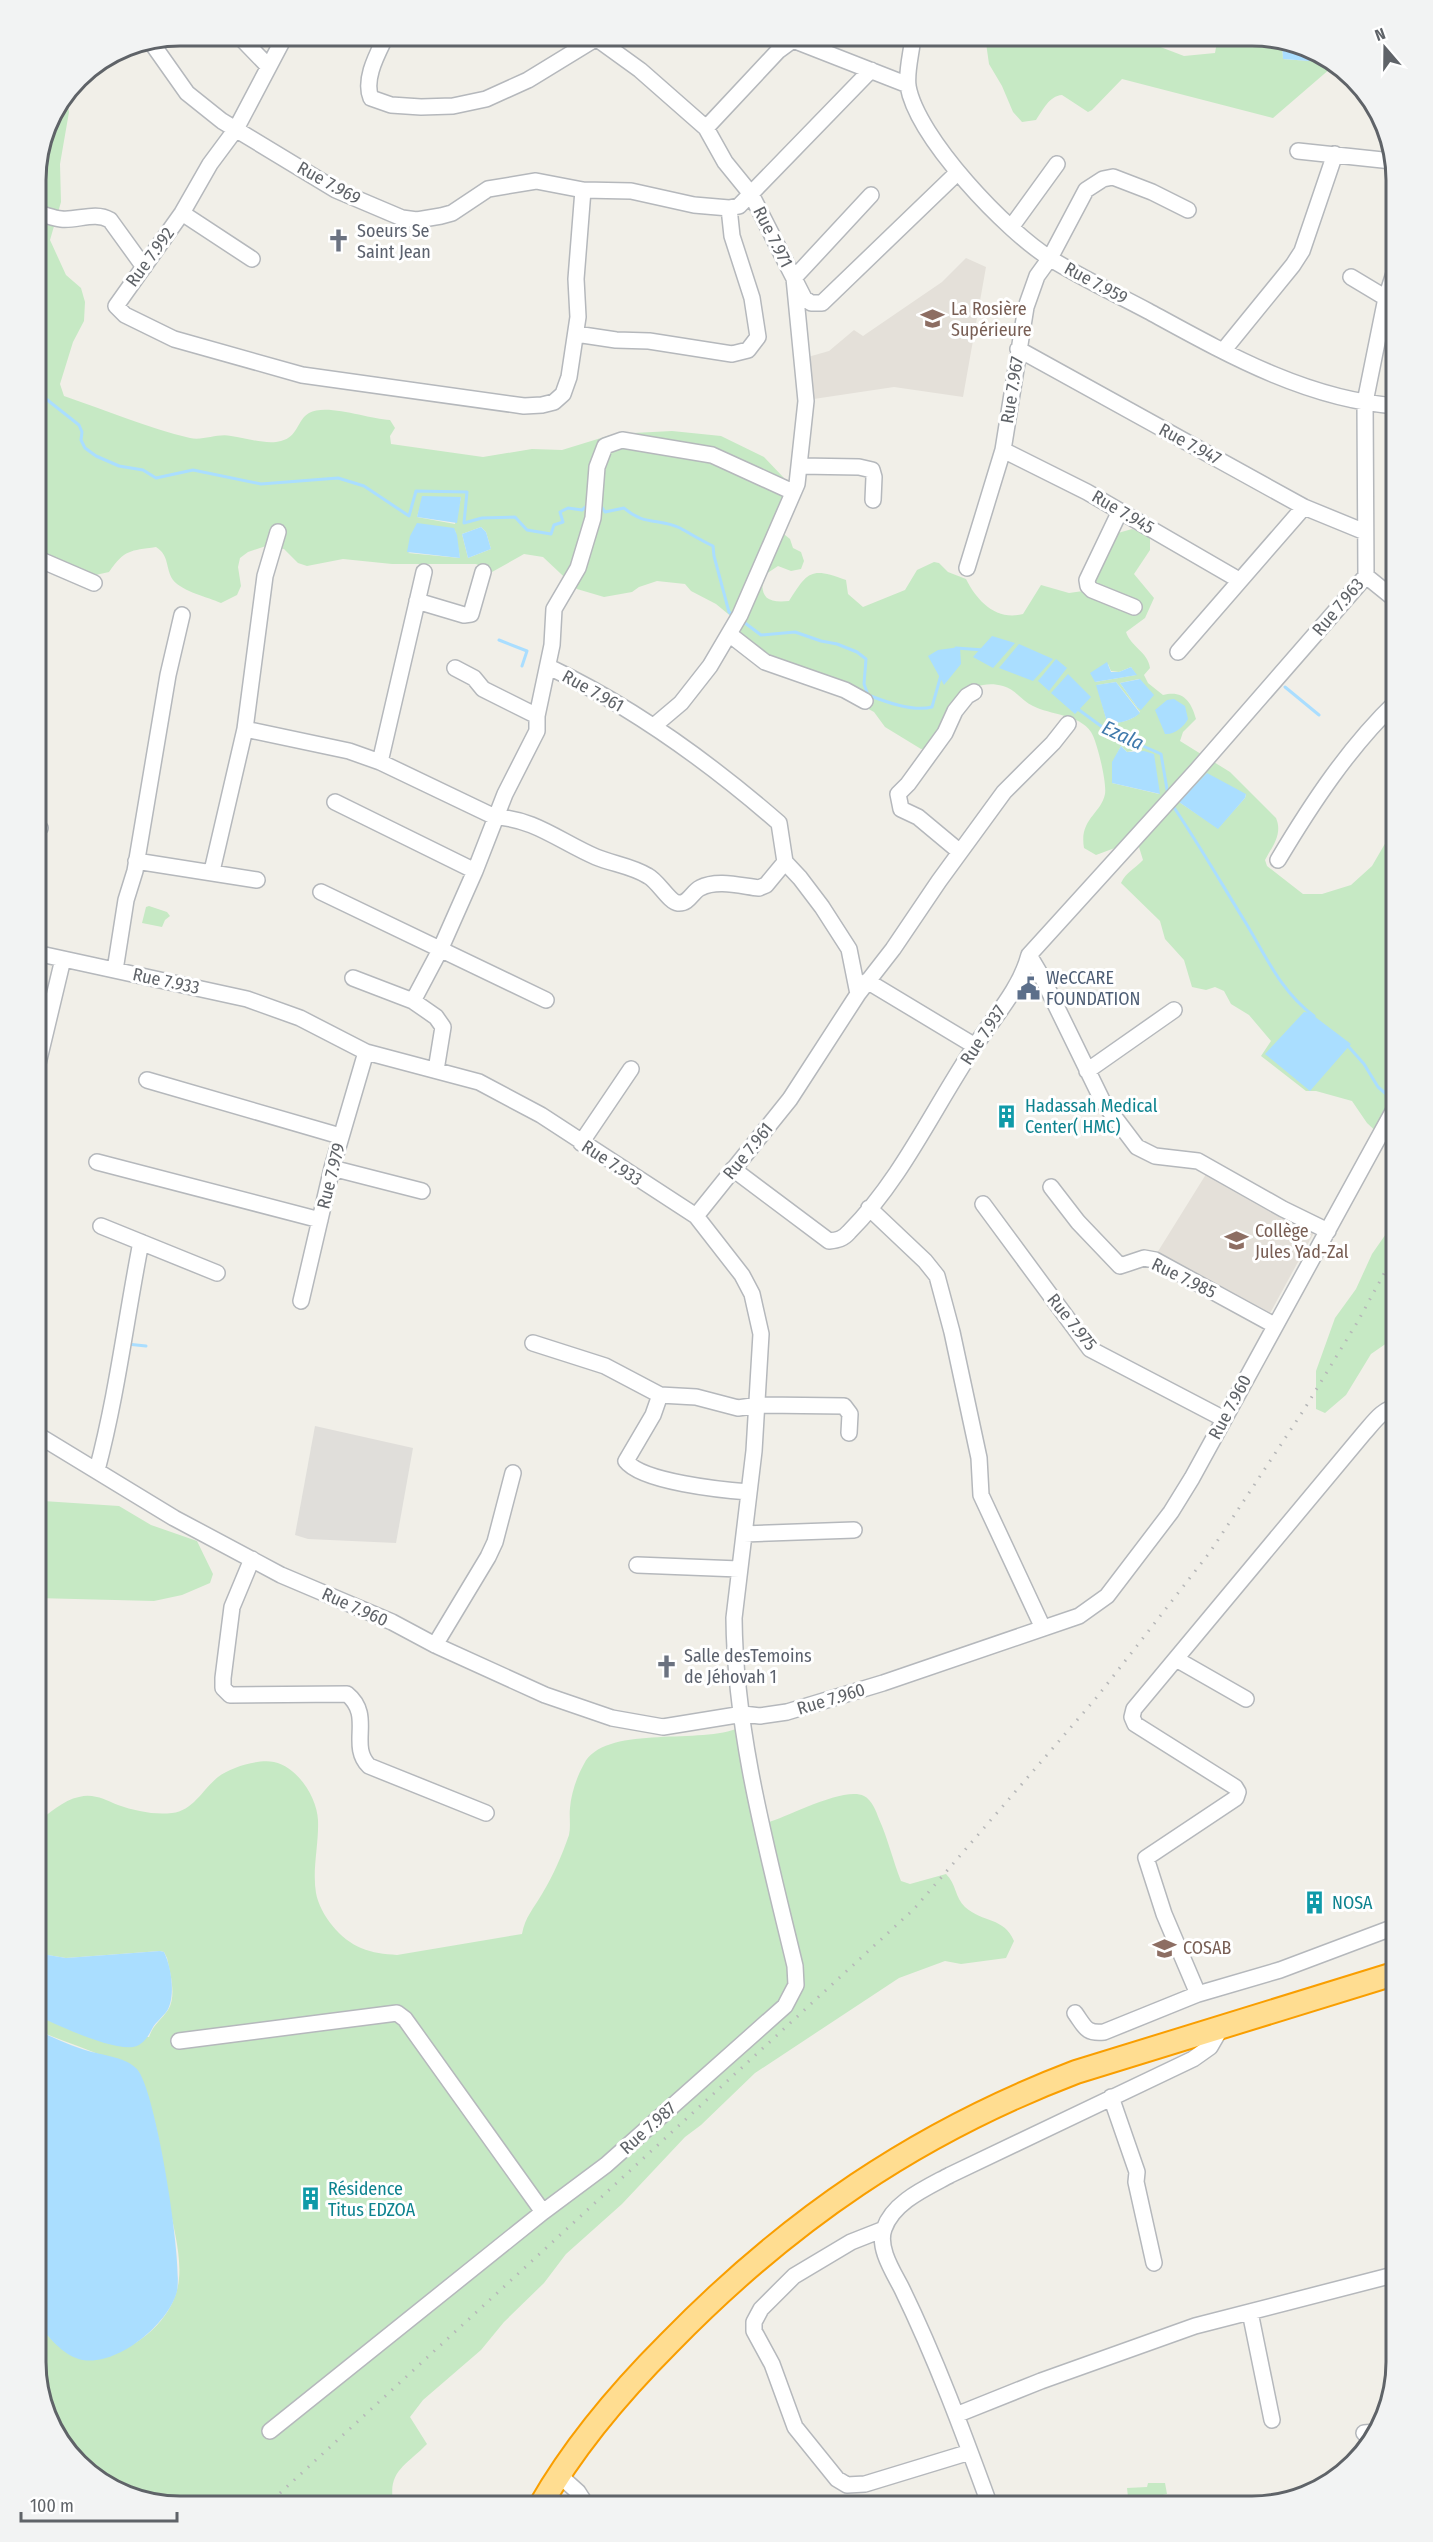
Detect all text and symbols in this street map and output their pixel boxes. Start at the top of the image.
north arrow [1355,18,1415,78]
text: N [1372,24,1388,45]
street label: Rue 7.969 [293,157,365,209]
street label: Rue 7.971 [748,203,798,271]
place label: Soeurs Se Saint Jean [357,220,431,263]
street label: Rue 7.992 [121,223,179,291]
church icon: Soeurs Se Saint Jean [326,228,352,254]
street label: Rue 7.959 [1061,257,1131,309]
place label: La Rosière Supérieure [951,298,1032,341]
school or university icon: La Rosière Supérieure [920,306,946,332]
street label: Rue 7.967 [996,355,1028,425]
street label: Rue 7.947 [1155,418,1225,470]
street label: Rue 7.945 [1088,485,1158,539]
street label: Rue 7.963 [1308,574,1368,640]
street label: Rue 7.961 [558,665,628,717]
water label: Ezala [1098,715,1148,755]
street label: Rue 7.933 [131,963,201,999]
place label: WeCCARE FOUNDATION [1046,967,1141,1010]
public building icon: WeCCARE FOUNDATION [1015,975,1041,1001]
street label: Rue 7.937 [956,1001,1010,1069]
place label: Hadassah Medical Center( HMC) [1025,1095,1158,1138]
building icon: Hadassah Medical Center( HMC) [994,1103,1020,1129]
street label: Rue 7.961 [718,1118,778,1184]
street label: Rue 7.933 [578,1135,646,1191]
street label: Rue 7.979 [312,1141,350,1211]
place label: Collège Jules Yad-Zal [1255,1220,1349,1263]
school or university icon: Collège Jules Yad-Zal [1224,1228,1250,1254]
street label: Rue 7.985 [1148,1253,1220,1303]
street label: Rue 7.975 [1042,1289,1102,1355]
street label: Rue 7.960 [1204,1371,1256,1443]
street label: Rue 7.960 [319,1583,391,1631]
place label: Salle desTemoins de Jéhovah 1 [684,1645,812,1688]
church icon: Salle desTemoins de Jéhovah 1 [653,1653,679,1679]
street label: Rue 7.960 [794,1678,868,1720]
building icon: NOSA [1301,1890,1327,1916]
place label: NOSA [1332,1892,1373,1914]
school or university icon: COSAB [1152,1935,1178,1961]
place label: COSAB [1183,1937,1231,1959]
street label: Rue 7.987 [615,2097,681,2159]
place label: Résidence Titus EDZOA [328,2178,416,2221]
building icon: Résidence Titus EDZOA [297,2186,323,2212]
scale bar [21,2485,177,2523]
text: 100 m [30,2495,74,2517]

